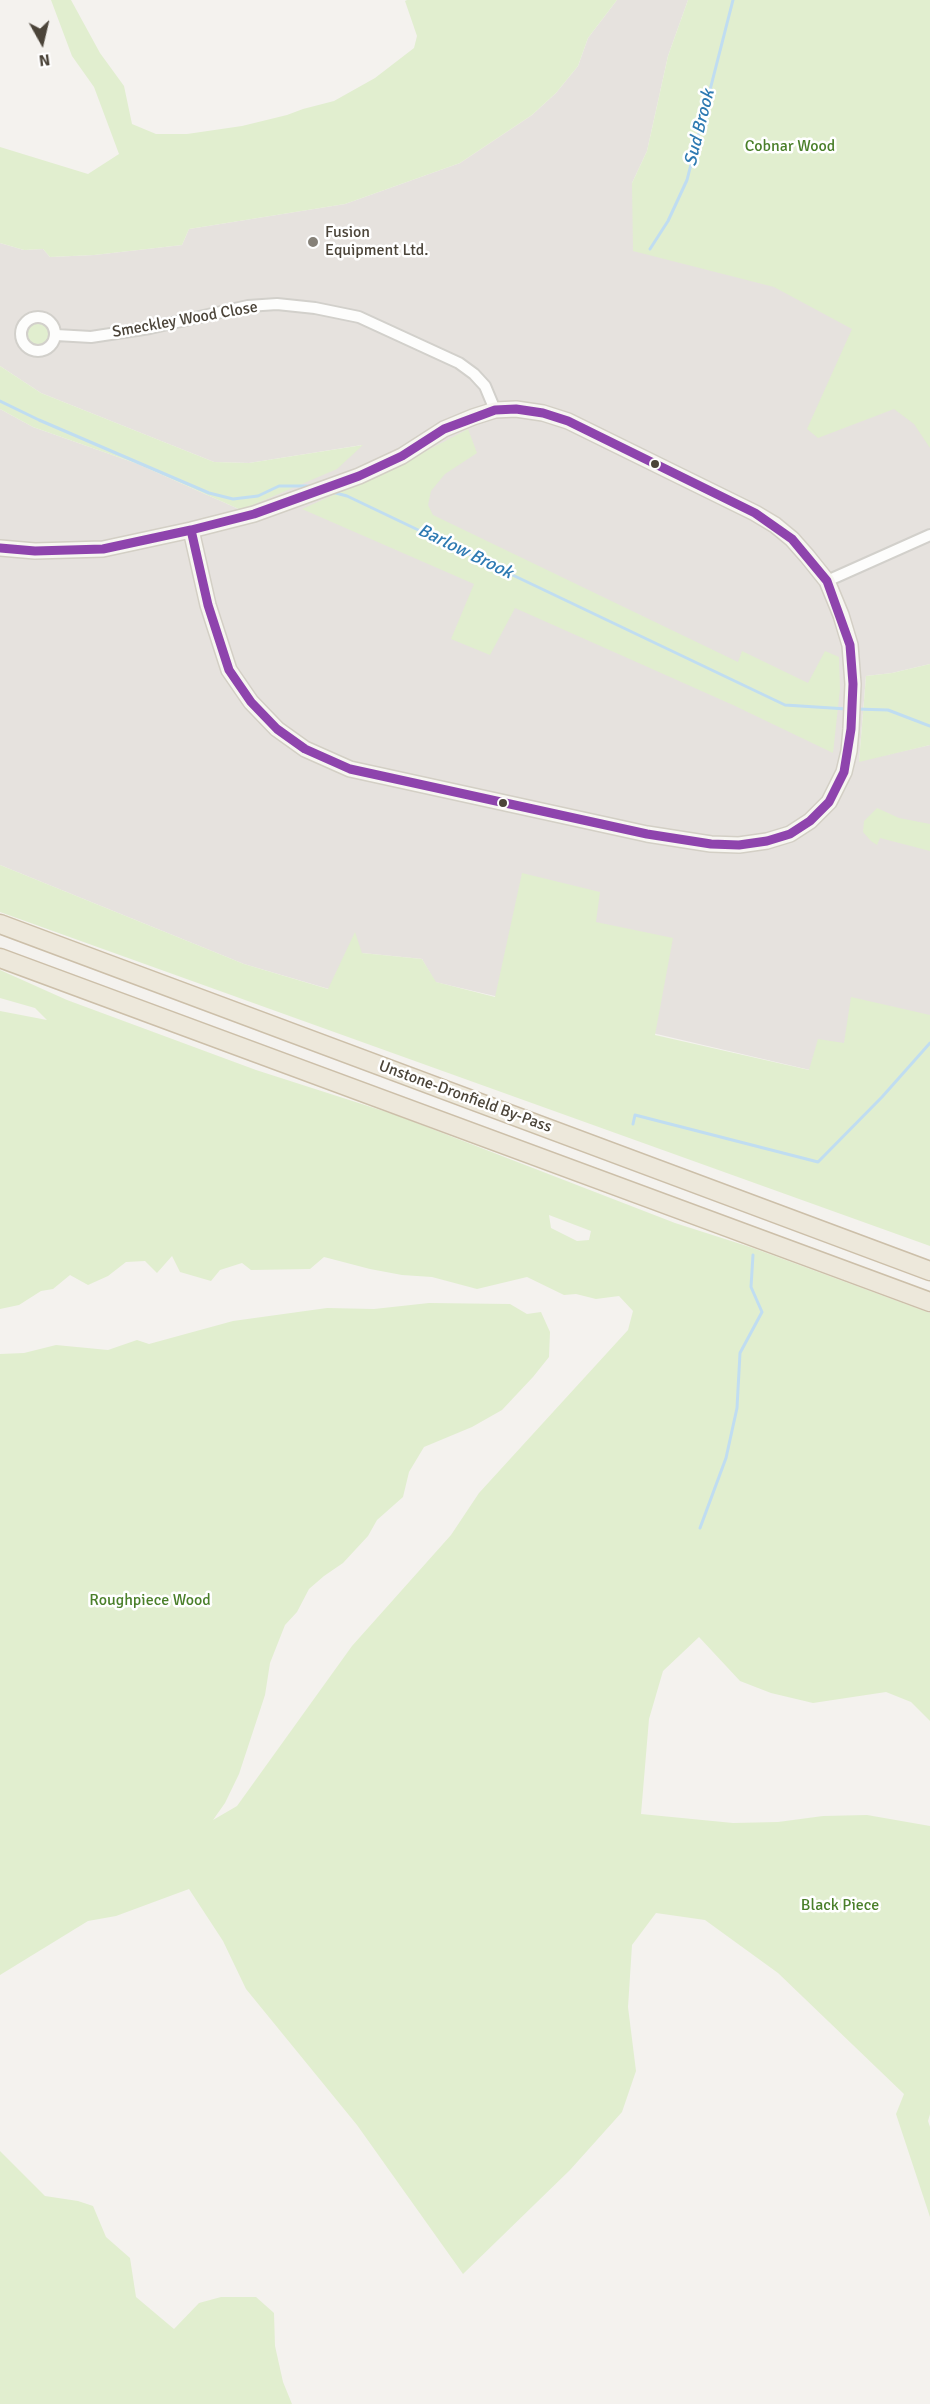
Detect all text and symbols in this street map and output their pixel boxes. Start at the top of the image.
north arrow [12,12,72,72]
text: N [38,49,51,71]
water label: Sud Brook [680,88,720,168]
park label: Cobnar Wood [745,137,835,157]
place label: Fusion Equipment Ltd. [325,223,428,261]
marker: Fusion Equipment Ltd. [306,235,320,249]
street label: Smeckley Wood Close [111,298,259,342]
unlabelled marker [649,458,661,470]
water label: Barlow Brook [414,520,516,584]
unlabelled marker [497,797,509,809]
street label: Unstone-Dronfield By-Pass [376,1057,554,1137]
park label: Roughpiece Wood [89,1591,211,1611]
park label: Black Piece [801,1896,879,1916]

